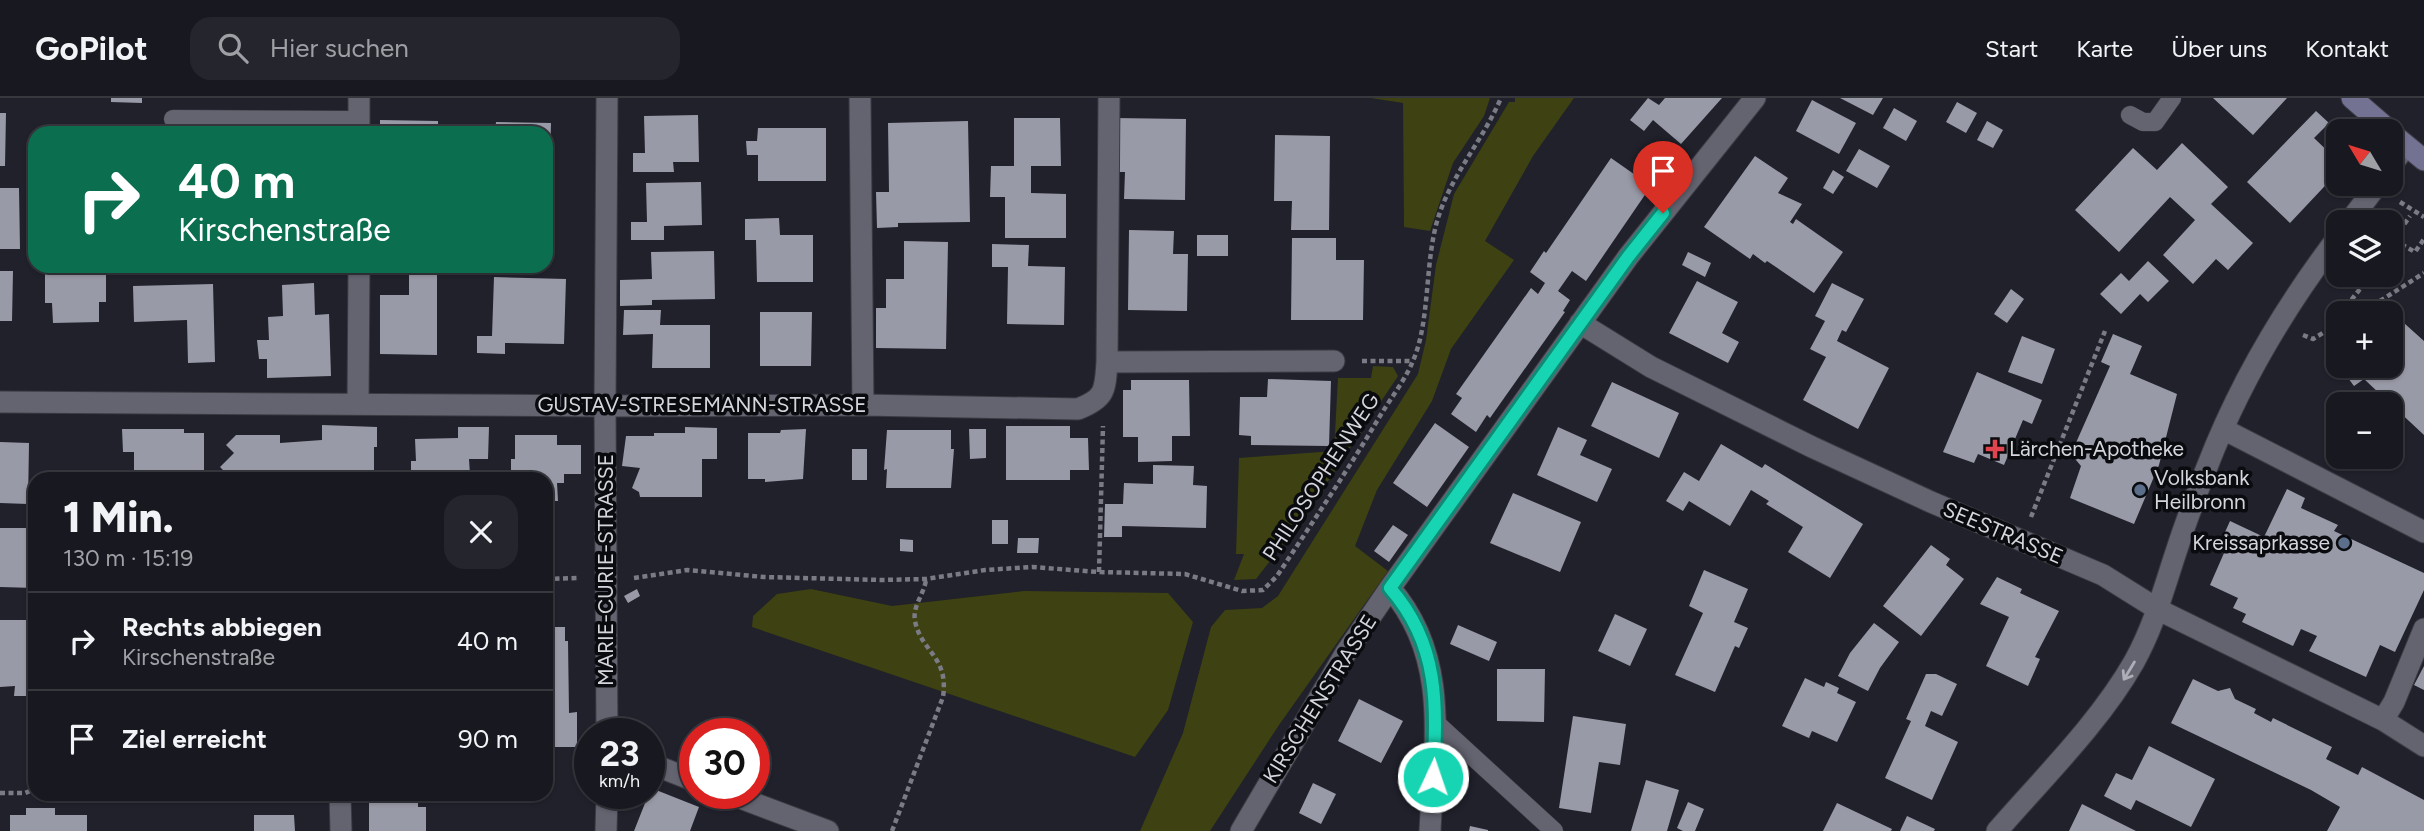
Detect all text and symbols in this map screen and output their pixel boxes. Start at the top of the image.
search box [190,17,680,80]
text: GoPilot [35,29,148,68]
icon: search [214,29,252,67]
text: Hier suchen [270,32,409,64]
text: Start [1985,34,2038,63]
text: Karte [2076,34,2133,63]
text: Über uns [2171,34,2267,63]
text: Kontakt [2305,34,2389,63]
north arrow [2326,119,2403,196]
map controls [2326,119,2403,469]
pin [1633,141,1693,213]
text: 40 m [178,151,295,210]
icon: arrive [1644,152,1682,190]
icon: right [63,154,154,245]
button: layers [2326,210,2403,287]
text: Kirschenstraße [178,211,391,249]
button: + [2326,301,2403,378]
street label: PHILOSOPHENWEG [1257,388,1384,565]
street label: GUSTAV-STRESEMANN-STRASSE [537,392,867,417]
button: − [2326,392,2403,469]
place label: Lärchen-Apotheke [2009,436,2184,461]
marker: Lärchen-Apotheke [1987,441,2003,457]
street label: MARIE-CURIE-STRASSE [593,454,618,686]
place label: Volksbank Heilbronn [2154,465,2250,514]
marker: Volksbank Heilbronn [2132,482,2148,498]
text: 1 Min. [63,492,174,543]
button: close [444,495,518,569]
street label: SEESTRASSE [1939,496,2067,569]
place label: Kreissaprkasse [2192,530,2330,555]
marker: Kreissaprkasse [2336,535,2352,551]
text: 130 m · 15:19 [63,544,193,572]
street label: KIRSCHENSTRASSE [1258,610,1382,788]
text: Rechts abbiegen [122,611,322,643]
icon: right [63,622,101,660]
text: 40 m [457,625,518,657]
text: Kirschenstraße [122,643,275,671]
one-way arrow [2121,660,2135,680]
speed limit sign: 30 [679,718,770,809]
icon: arrive [63,720,101,758]
text: Ziel erreicht [122,723,267,755]
text: 90 m [458,723,518,755]
text: 23 [600,733,639,775]
position arrow [1396,740,1470,814]
text: km/h [599,770,640,792]

